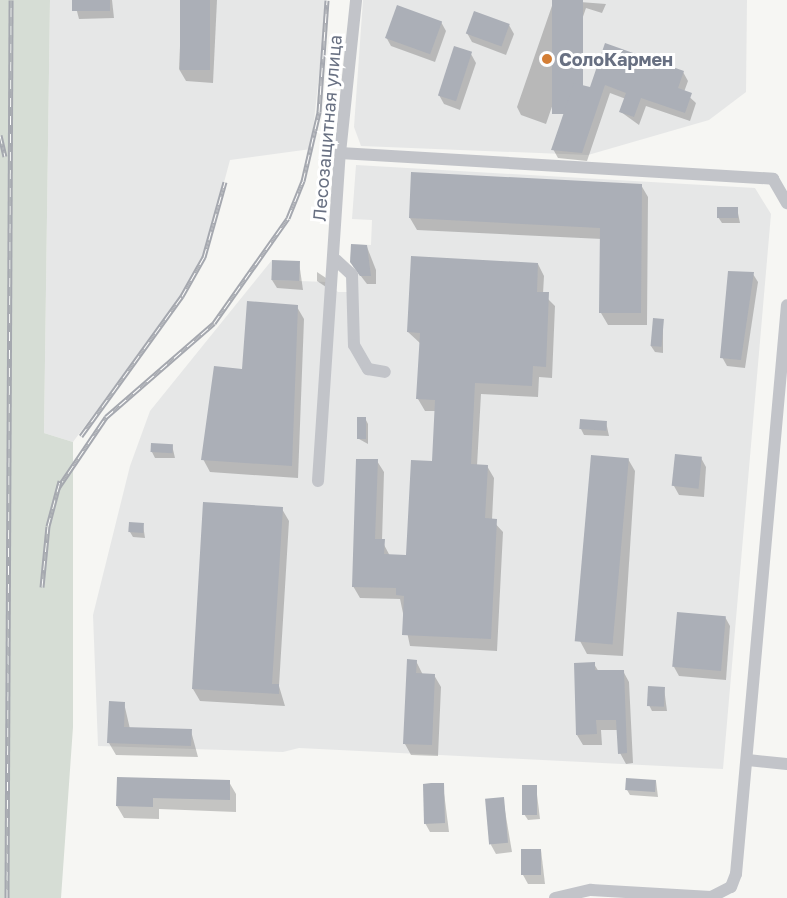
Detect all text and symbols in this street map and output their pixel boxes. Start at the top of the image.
street label: Лесозащитная улица [308,34,346,222]
place label: СолоКармен [559,48,673,70]
marker: СолоКармен [540,52,554,66]

